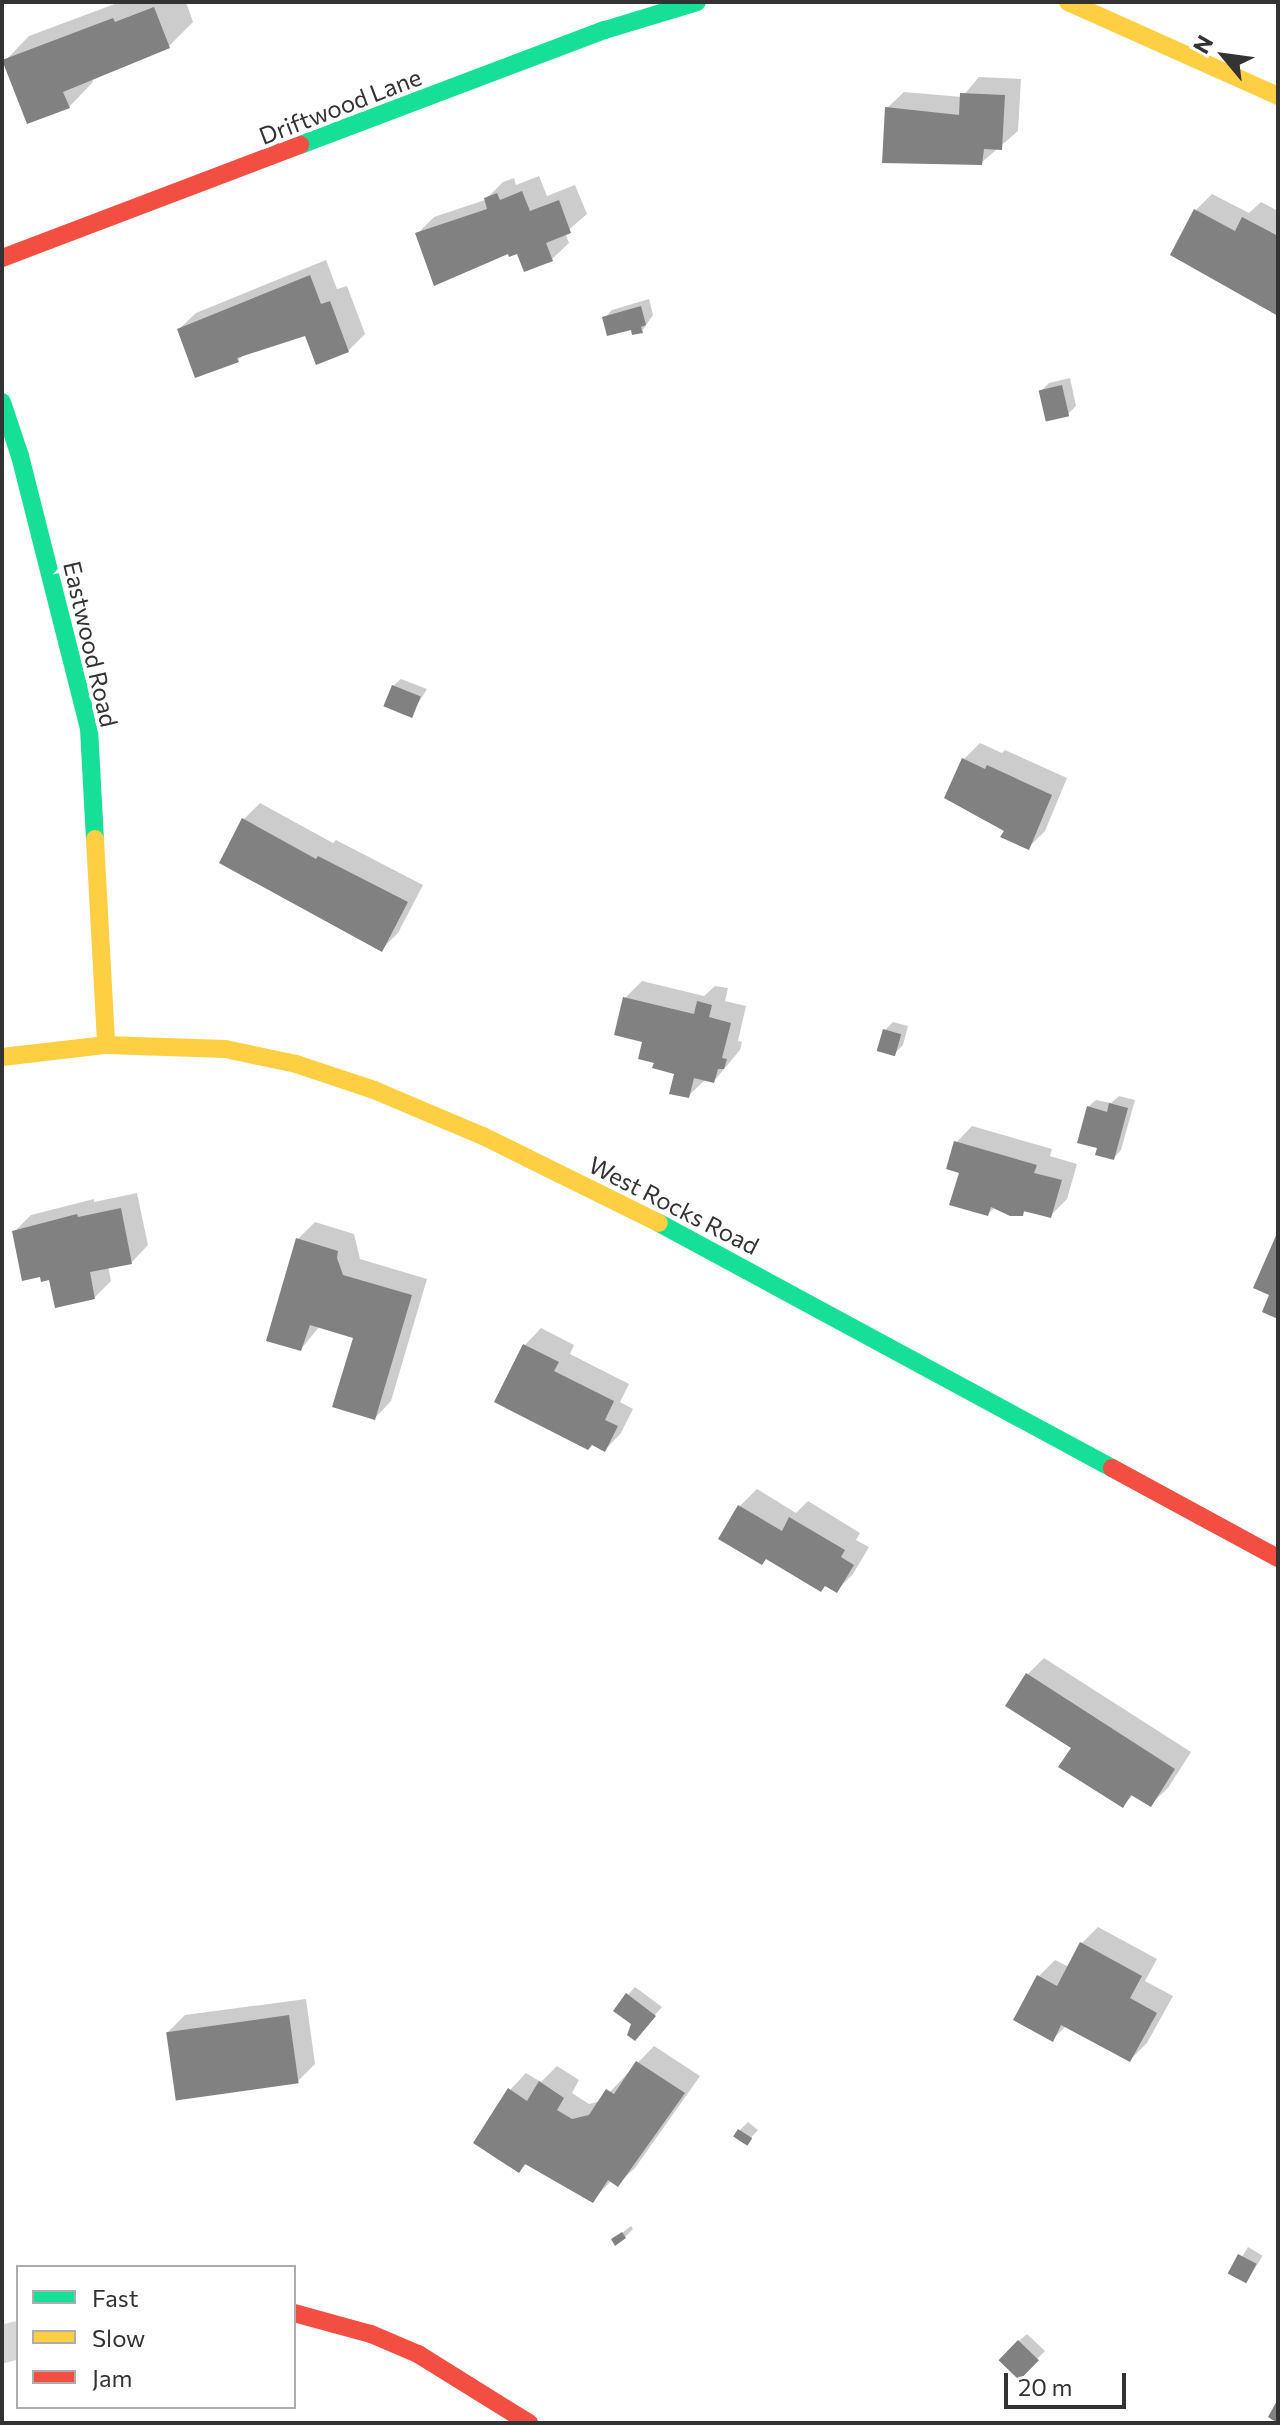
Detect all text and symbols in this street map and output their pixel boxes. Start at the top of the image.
north arrow [1184,16,1264,96]
text: N [1187,30,1218,58]
street label: Driftwood Lane [255,62,425,150]
street label: Eastwood Road [58,558,124,730]
street label: West Rocks Road [584,1150,764,1260]
legend [16,2265,296,2409]
text: Fast [92,2283,139,2312]
text: Slow [92,2323,145,2352]
scale bar [1008,2357,1130,2407]
text: Jam [92,2363,132,2392]
text: 20 m [1018,2372,1072,2401]

